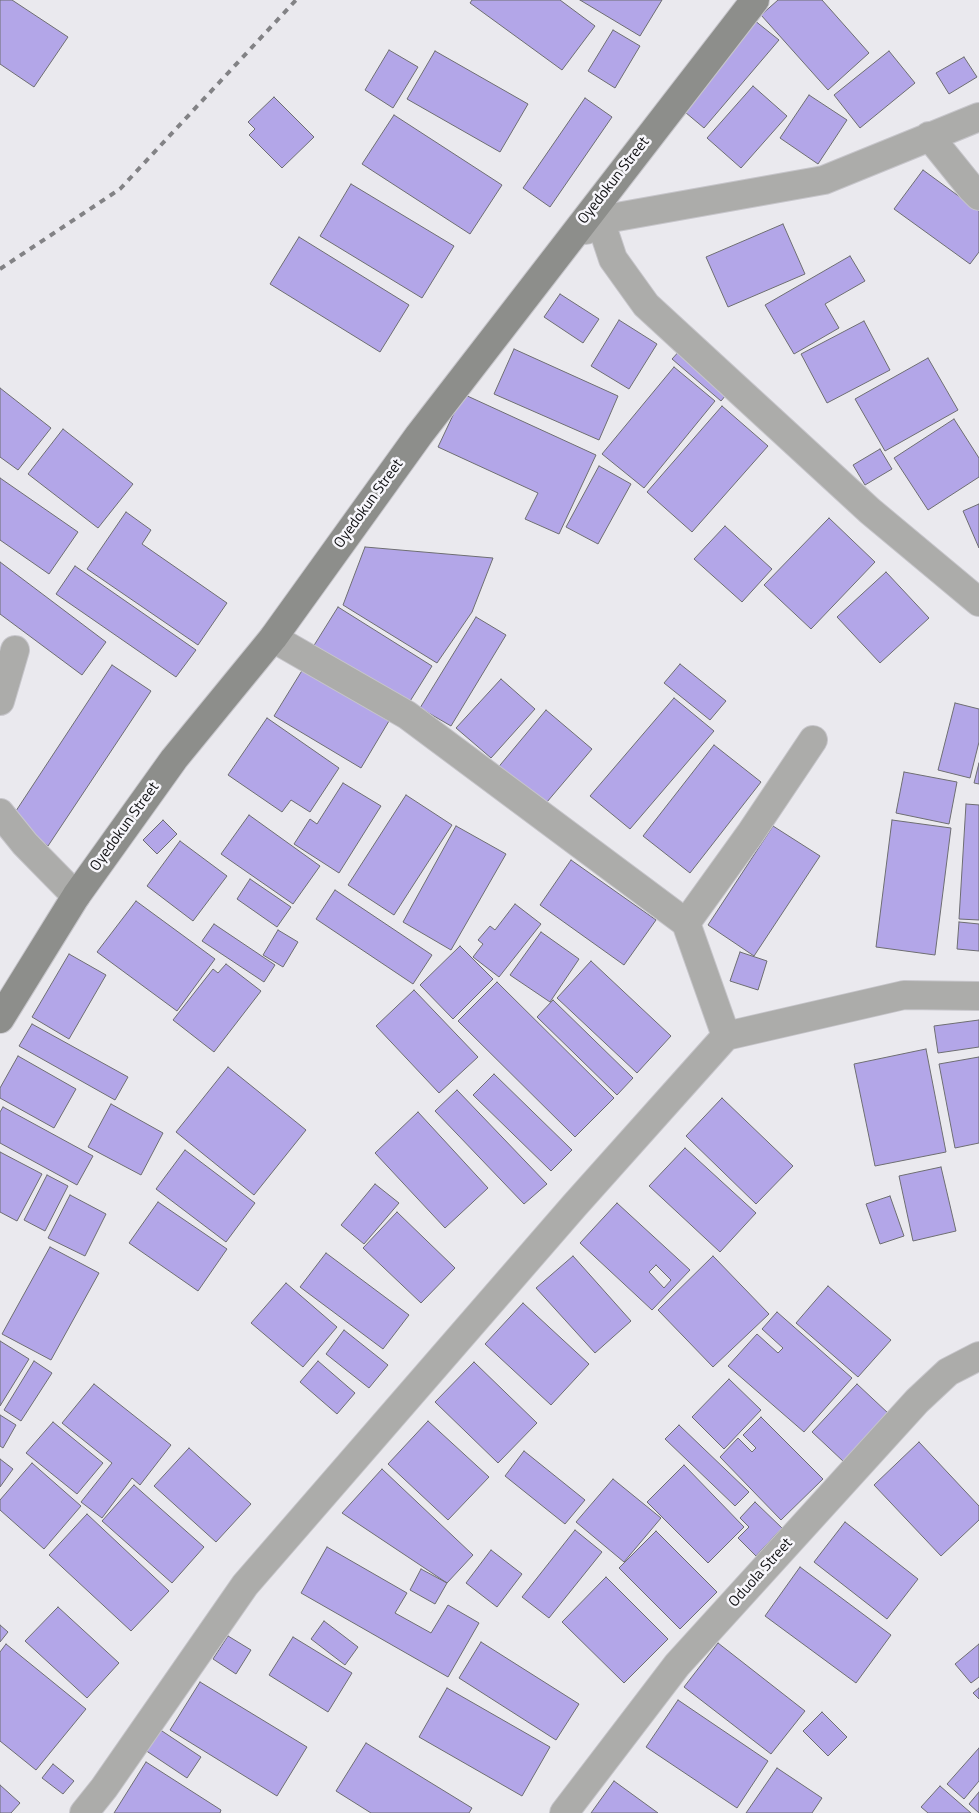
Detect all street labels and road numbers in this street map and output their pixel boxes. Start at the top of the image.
street label: Oyedokun Street [574,134,654,228]
street label: Oyedokun Street [331,456,407,552]
street label: Oyedokun Street [87,779,163,875]
street label: Oduola Street [725,1535,797,1611]

